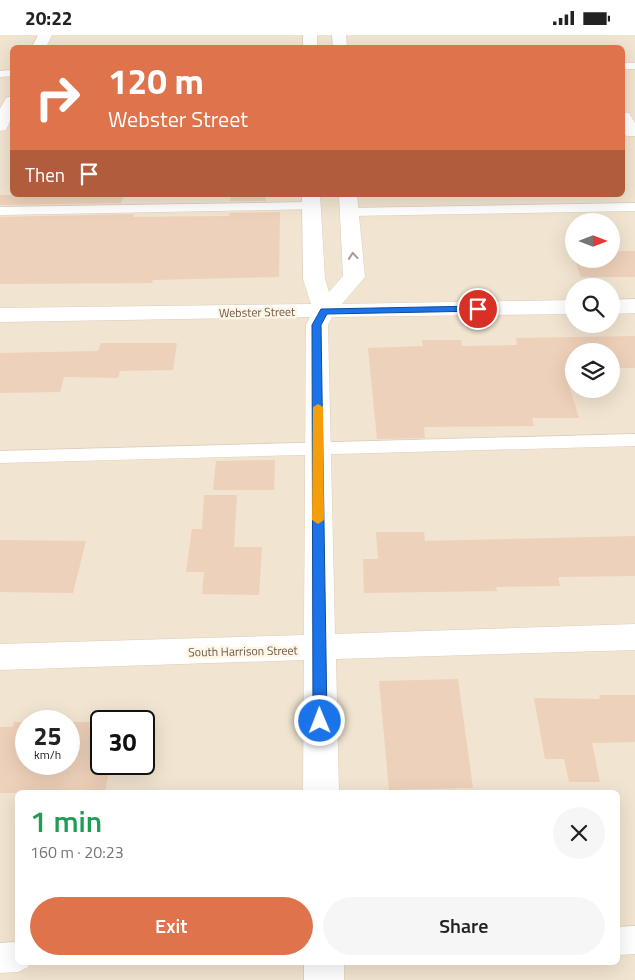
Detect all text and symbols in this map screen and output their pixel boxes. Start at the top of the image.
text: 20:22 [25,3,72,32]
text: 120 m [108,54,204,108]
icon: right [25,65,90,130]
text: Webster Street [108,102,248,136]
text: Then [25,160,65,189]
icon: arrive [75,160,103,188]
north arrow [565,213,620,267]
map controls [565,213,620,398]
one-way arrow [347,252,358,260]
button: search [565,278,620,333]
pin [457,288,499,330]
icon: arrive [464,295,492,323]
street label: Webster Street [219,302,296,322]
button: layers [565,343,620,398]
street label: South Harrison Street [188,641,299,661]
position arrow [293,694,345,746]
speed limit sign: 30 [90,710,155,775]
text: 25 [33,717,62,755]
text: km/h [34,745,61,764]
text: 1 min [30,798,102,844]
button: close [553,807,605,859]
text: 160 m · 20:23 [30,840,124,864]
button: Exit [30,897,313,955]
button: Share [323,897,605,955]

